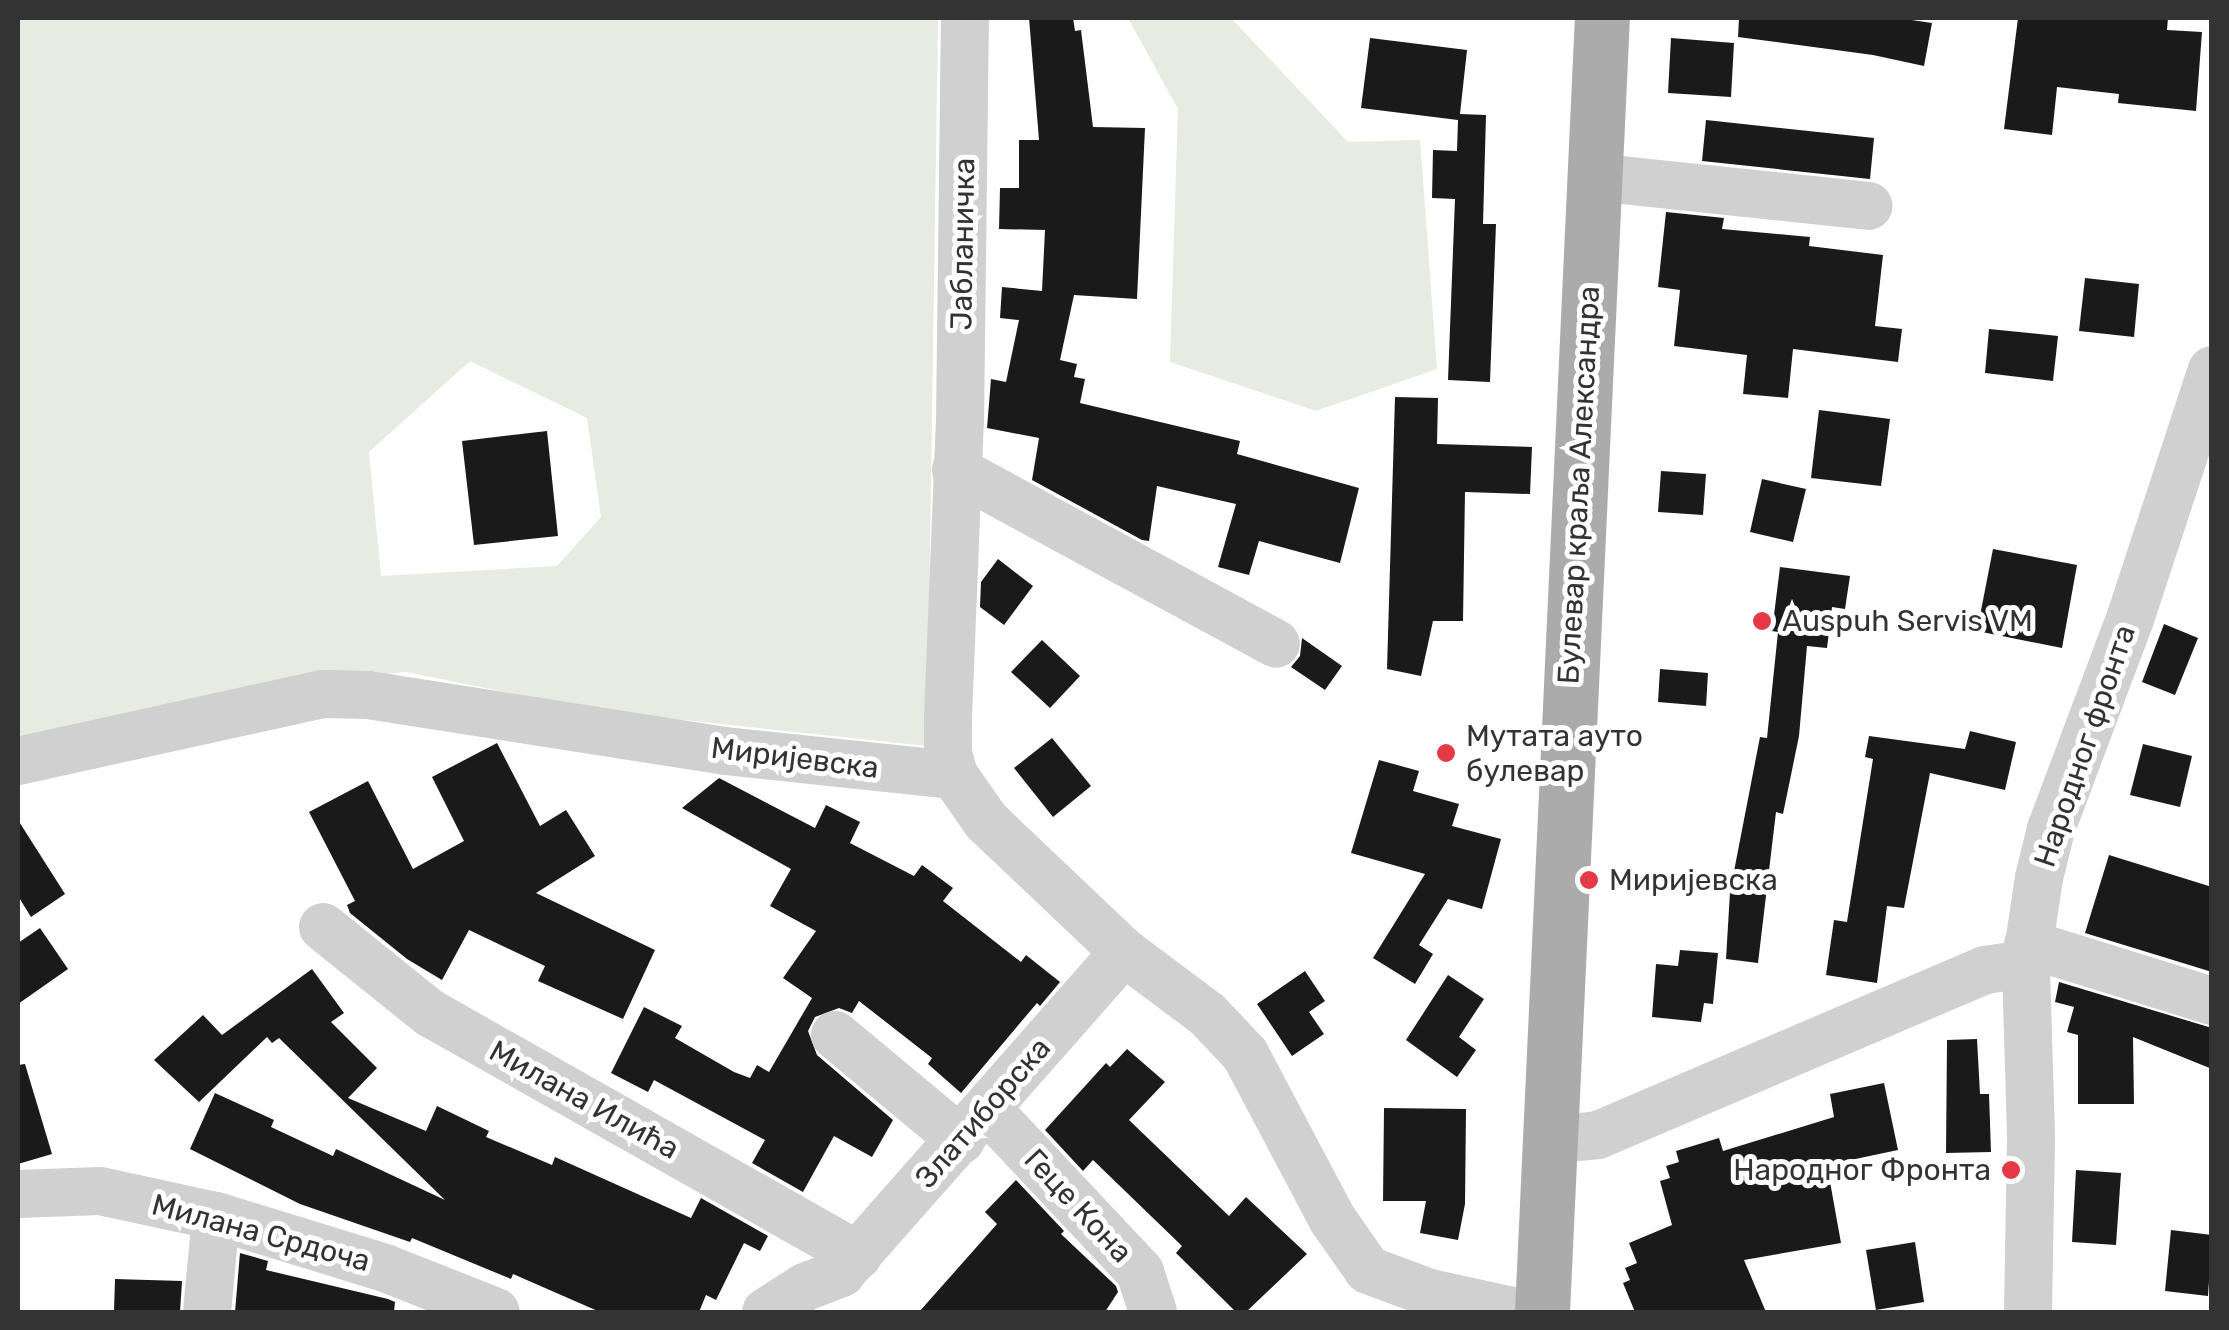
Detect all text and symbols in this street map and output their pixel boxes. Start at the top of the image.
street label: Јабланичка [943,157,983,331]
street label: Булевар краља Александра [1551,285,1607,685]
place label: Auspuh Servis VM [1782,603,2034,639]
marker: Auspuh Servis VM [1751,610,1773,632]
street label: Народног фронта [2027,620,2143,872]
place label: Мутата ауто булевар [1466,718,1643,788]
street label: Миријевска [709,730,881,786]
marker: Мутата ауто булевар [1435,742,1457,764]
place label: Миријевска [1609,862,1778,898]
marker: Миријевска [1578,869,1600,891]
street label: Златиборска [908,1030,1058,1196]
street label: Милана Илића [483,1033,685,1167]
street label: Геце Кона [1016,1142,1140,1270]
place label: Народног Фронта [1733,1152,1991,1188]
marker: Народног Фронта [2000,1159,2022,1181]
street label: Милана Срдоча [148,1187,374,1279]

